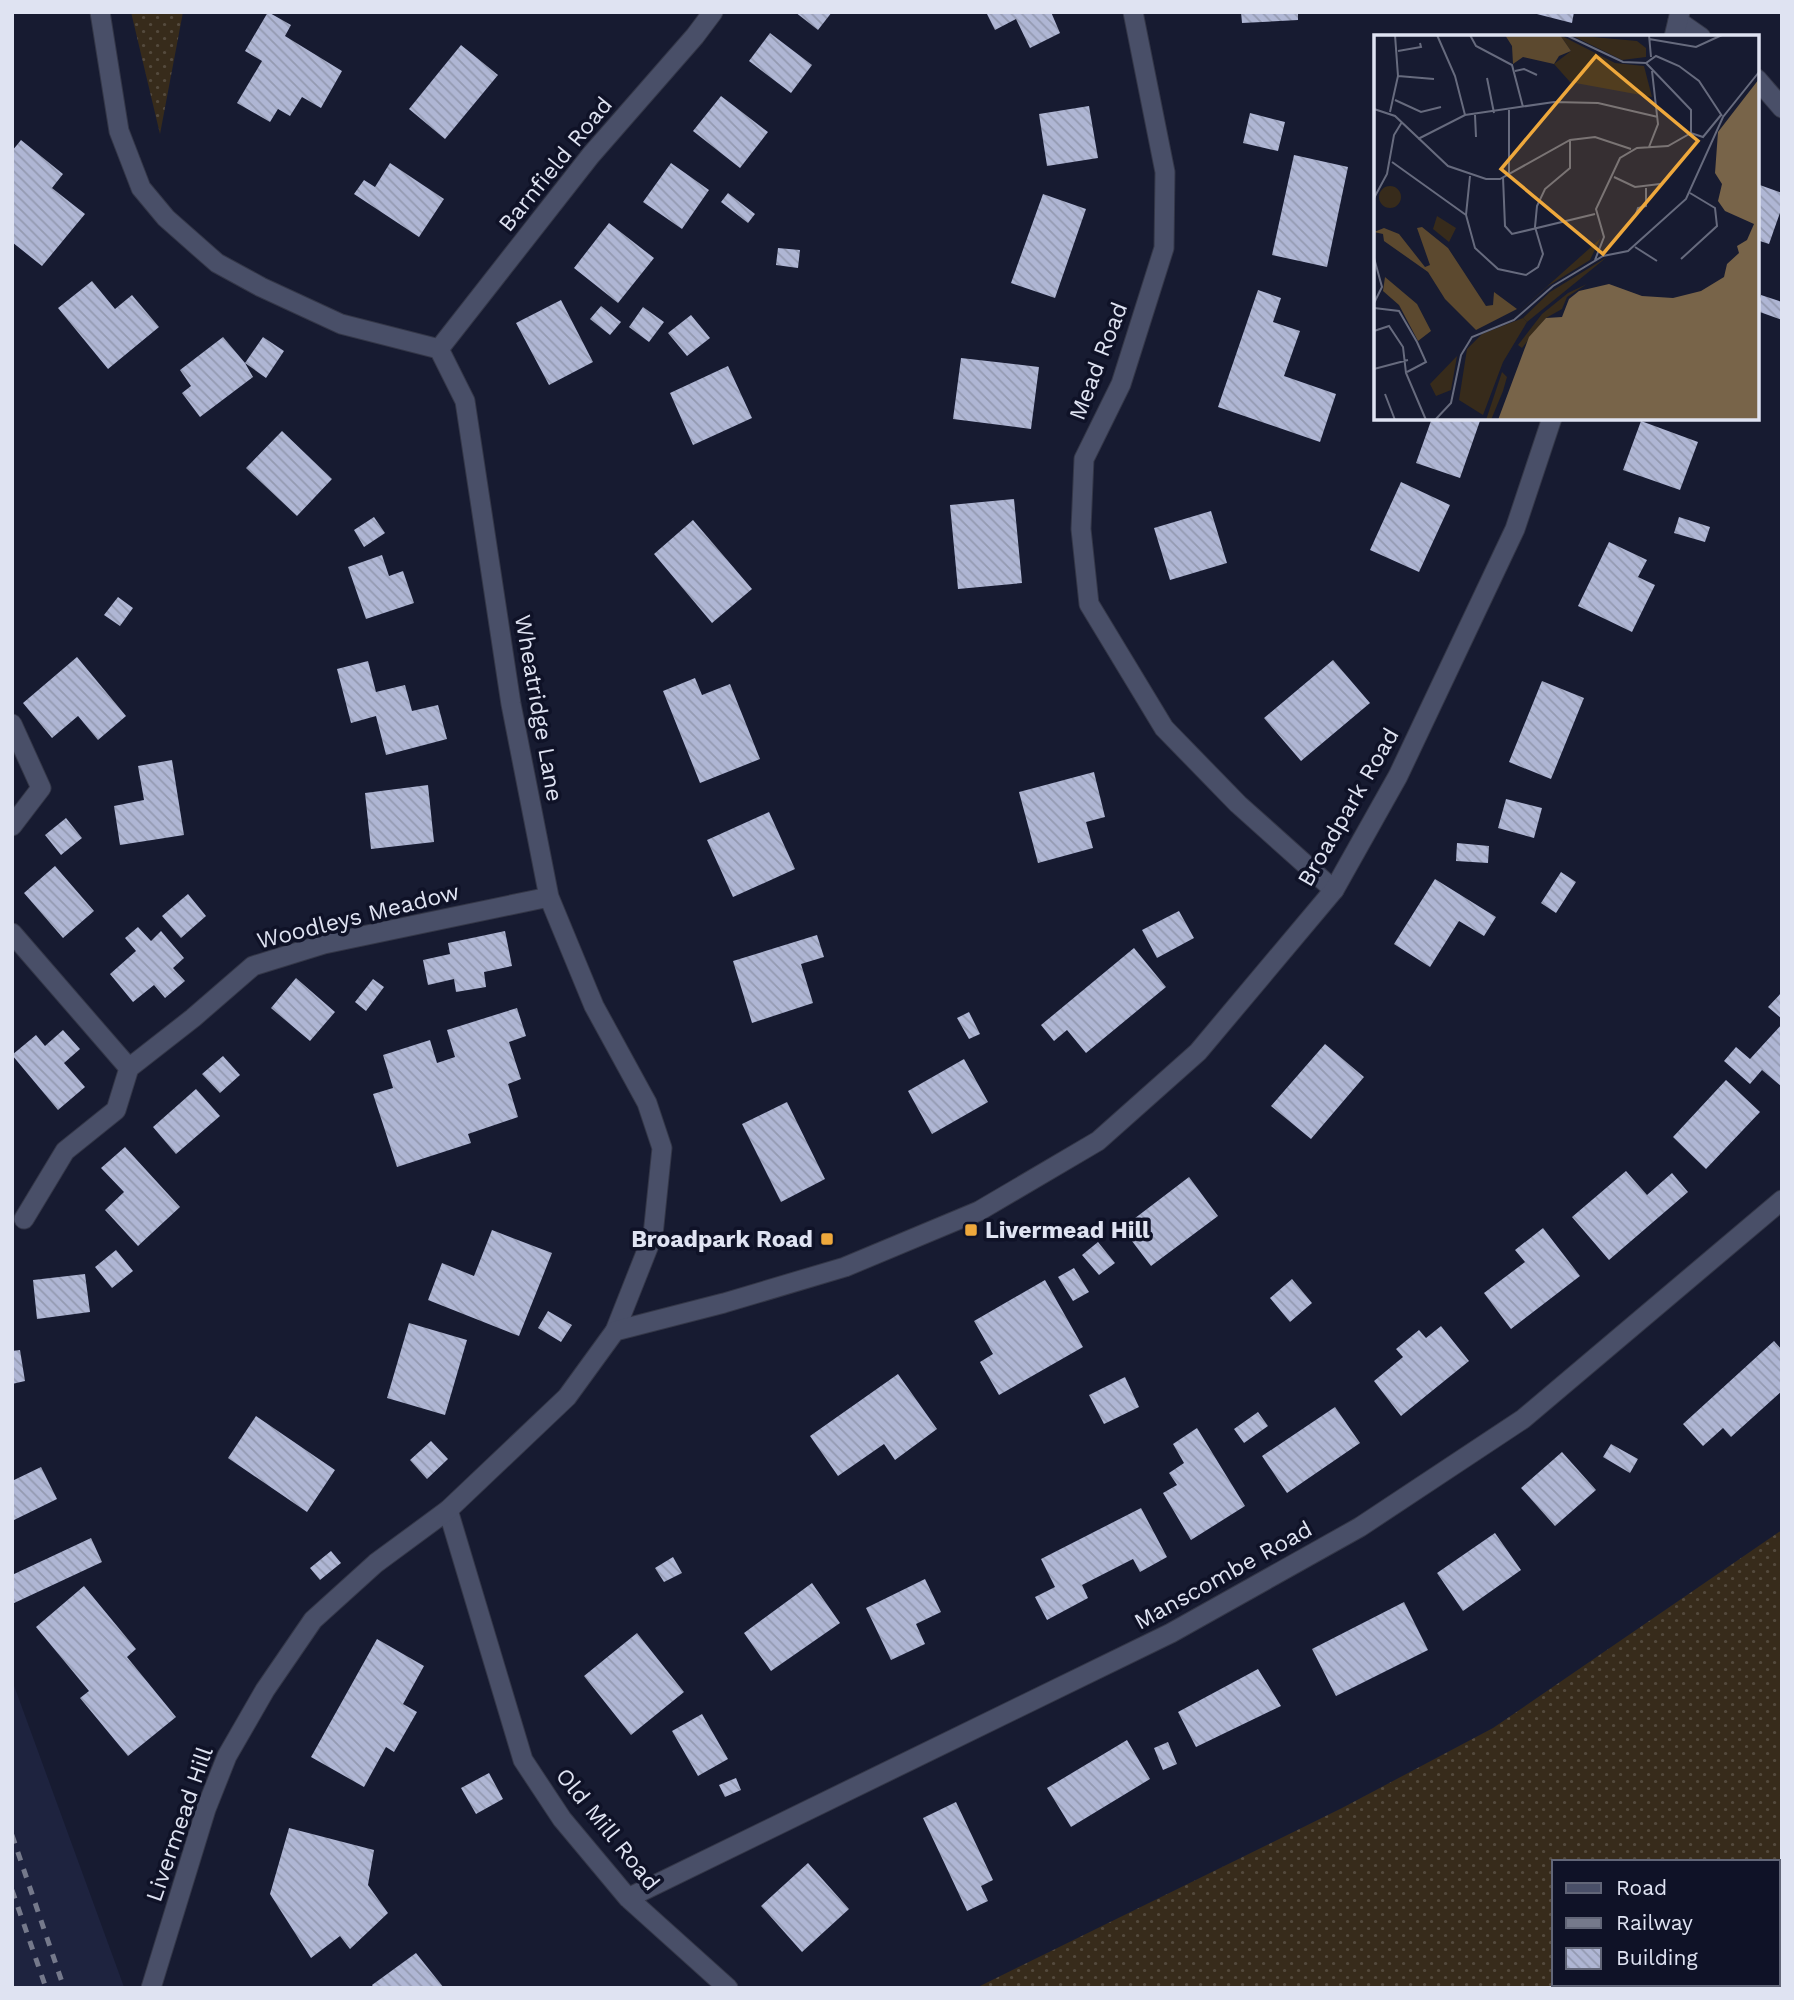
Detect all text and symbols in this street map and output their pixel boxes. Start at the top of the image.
inset map [1374,35,1759,420]
street label: Barnfield Road [493,92,618,237]
street label: Mead Road [1064,298,1133,424]
street label: Wheatridge Lane [509,613,568,804]
street label: Broadpark Road [1292,723,1405,891]
street label: Woodleys Meadow [254,878,462,955]
place label: Livermead Hill [985,1217,1150,1244]
marker: Livermead Hill [963,1222,979,1238]
place label: Broadpark Road [631,1226,813,1253]
marker: Broadpark Road [819,1231,835,1247]
street label: Manscombe Road [1130,1515,1317,1636]
street label: Livermead Hill [140,1743,219,1905]
street label: Old Mill Road [550,1763,665,1896]
legend [1552,1860,1780,1986]
text: Road [1616,1875,1667,1900]
text: Railway [1616,1910,1693,1935]
text: Building [1616,1945,1698,1970]

